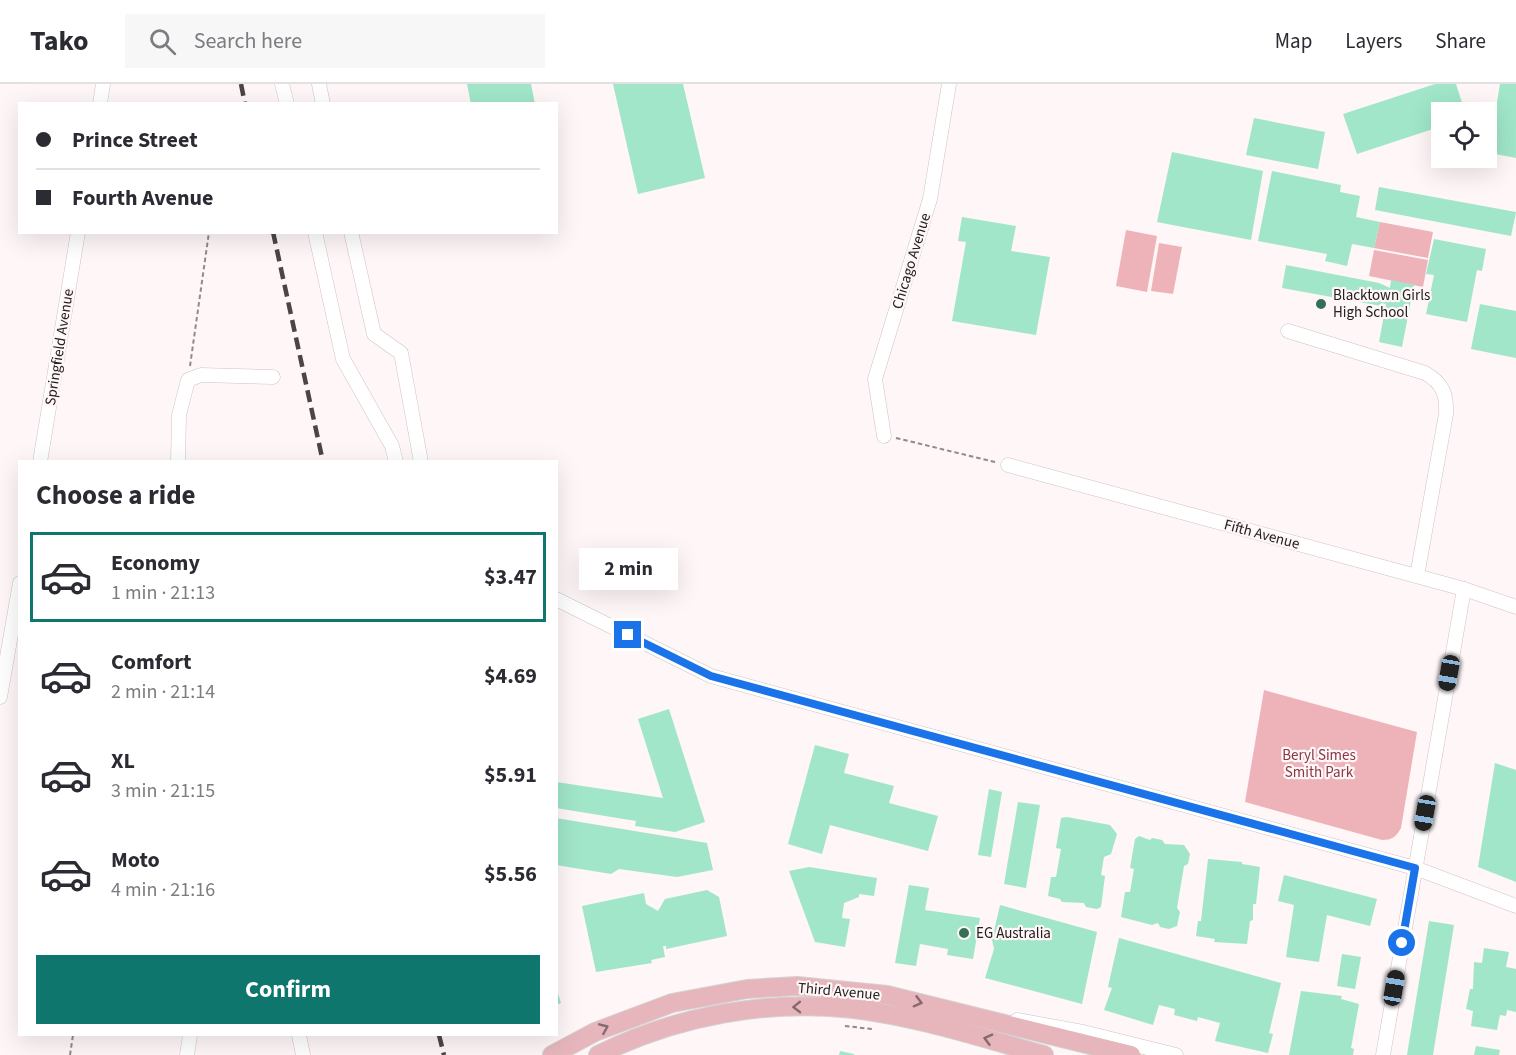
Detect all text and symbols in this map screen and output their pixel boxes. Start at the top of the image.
search box [125,14,545,68]
text: Tako [30,21,89,61]
icon: search [146,25,179,58]
text: Search here [194,25,302,57]
text: Map [1275,26,1312,56]
text: Layers [1345,26,1402,56]
text: Share [1435,26,1486,56]
map controls [1431,102,1497,168]
button: locate [1431,102,1497,168]
text: Prince Street [72,124,198,156]
text: Fourth Avenue [72,182,213,214]
street label: Chicago Avenue [887,211,936,312]
place label: Blacktown Girls High School [1333,285,1430,323]
street label: Springfield Avenue [40,287,79,407]
marker: Blacktown Girls High School [1314,297,1328,311]
text: Choose a ride [36,476,196,515]
street label: Fifth Avenue [1222,514,1302,555]
text: Economy [111,547,200,579]
callout: 2 min [578,548,678,590]
icon: car [39,550,93,604]
text: 2 min [604,555,653,583]
text: $3.47 [484,561,537,593]
text: 1 min · 21:13 [111,579,215,607]
route end [614,621,641,648]
text: Comfort [111,646,192,678]
icon: car [39,649,93,703]
car [1437,654,1461,692]
text: $4.69 [484,660,537,692]
text: 2 min · 21:14 [111,678,215,706]
text: XL [111,745,135,777]
park label: Beryl Simes Smith Park [1282,745,1356,783]
icon: car [39,748,93,802]
text: $5.91 [484,759,537,791]
text: 3 min · 21:15 [111,777,215,805]
car [1413,794,1437,832]
text: Moto [111,844,160,876]
icon: car [39,847,93,901]
text: $5.56 [484,858,537,890]
text: 4 min · 21:16 [111,876,215,904]
place label: EG Australia [976,923,1051,944]
marker: EG Australia [957,926,971,940]
route start [1388,929,1415,956]
button: Confirm [36,955,540,1024]
car [1382,969,1406,1007]
street label: Third Avenue [797,977,881,1006]
one-way arrow [913,995,923,1008]
one-way arrow [792,1001,801,1013]
one-way arrow [598,1023,609,1035]
one-way arrow [983,1034,993,1047]

